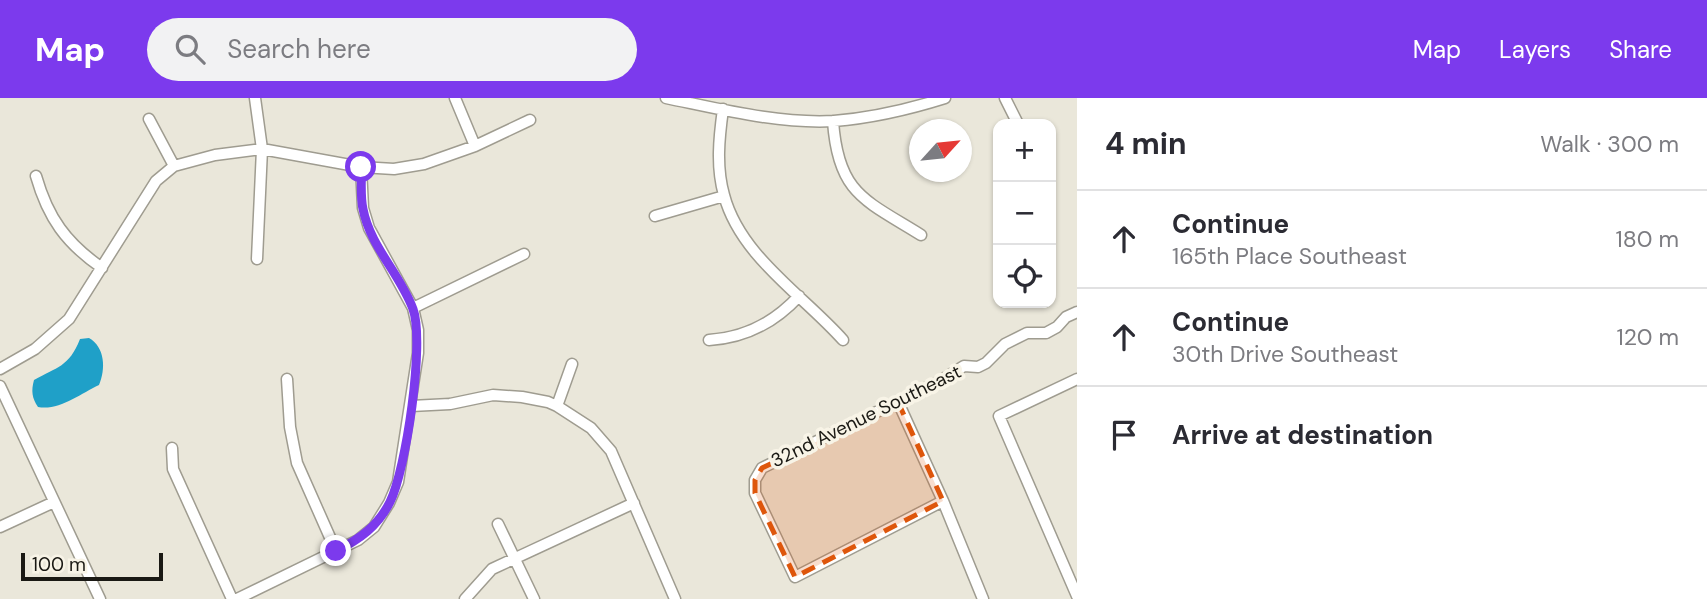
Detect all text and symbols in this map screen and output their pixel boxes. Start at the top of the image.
search box [147,18,637,81]
text: Map [35,28,105,71]
icon: search [171,30,209,68]
text: Search here [227,32,371,66]
text: Map [1413,34,1461,65]
text: Layers [1499,34,1571,65]
text: Share [1609,34,1672,65]
north arrow [909,119,972,182]
map controls [993,119,1056,308]
button: + [993,119,1056,182]
text: 4 min [1105,124,1187,163]
text: Walk · 300 m [1540,129,1679,159]
route start [345,151,376,182]
button: − [993,182,1056,245]
text: Continue [1172,207,1289,241]
icon: ahead [1105,220,1143,258]
text: 180 m [1615,224,1679,254]
text: 165th Place Southeast [1172,241,1407,271]
button: locate [993,245,1056,308]
text: Continue [1172,305,1289,339]
icon: ahead [1105,318,1143,356]
text: 120 m [1616,322,1679,352]
text: 30th Drive Southeast [1172,339,1398,369]
street label: 32nd Avenue Southeast [767,359,965,473]
icon: arrive [1105,416,1143,454]
text: Arrive at destination [1172,418,1433,452]
route end [320,535,351,566]
scale bar [21,550,163,582]
text: 100 m [32,552,86,577]

